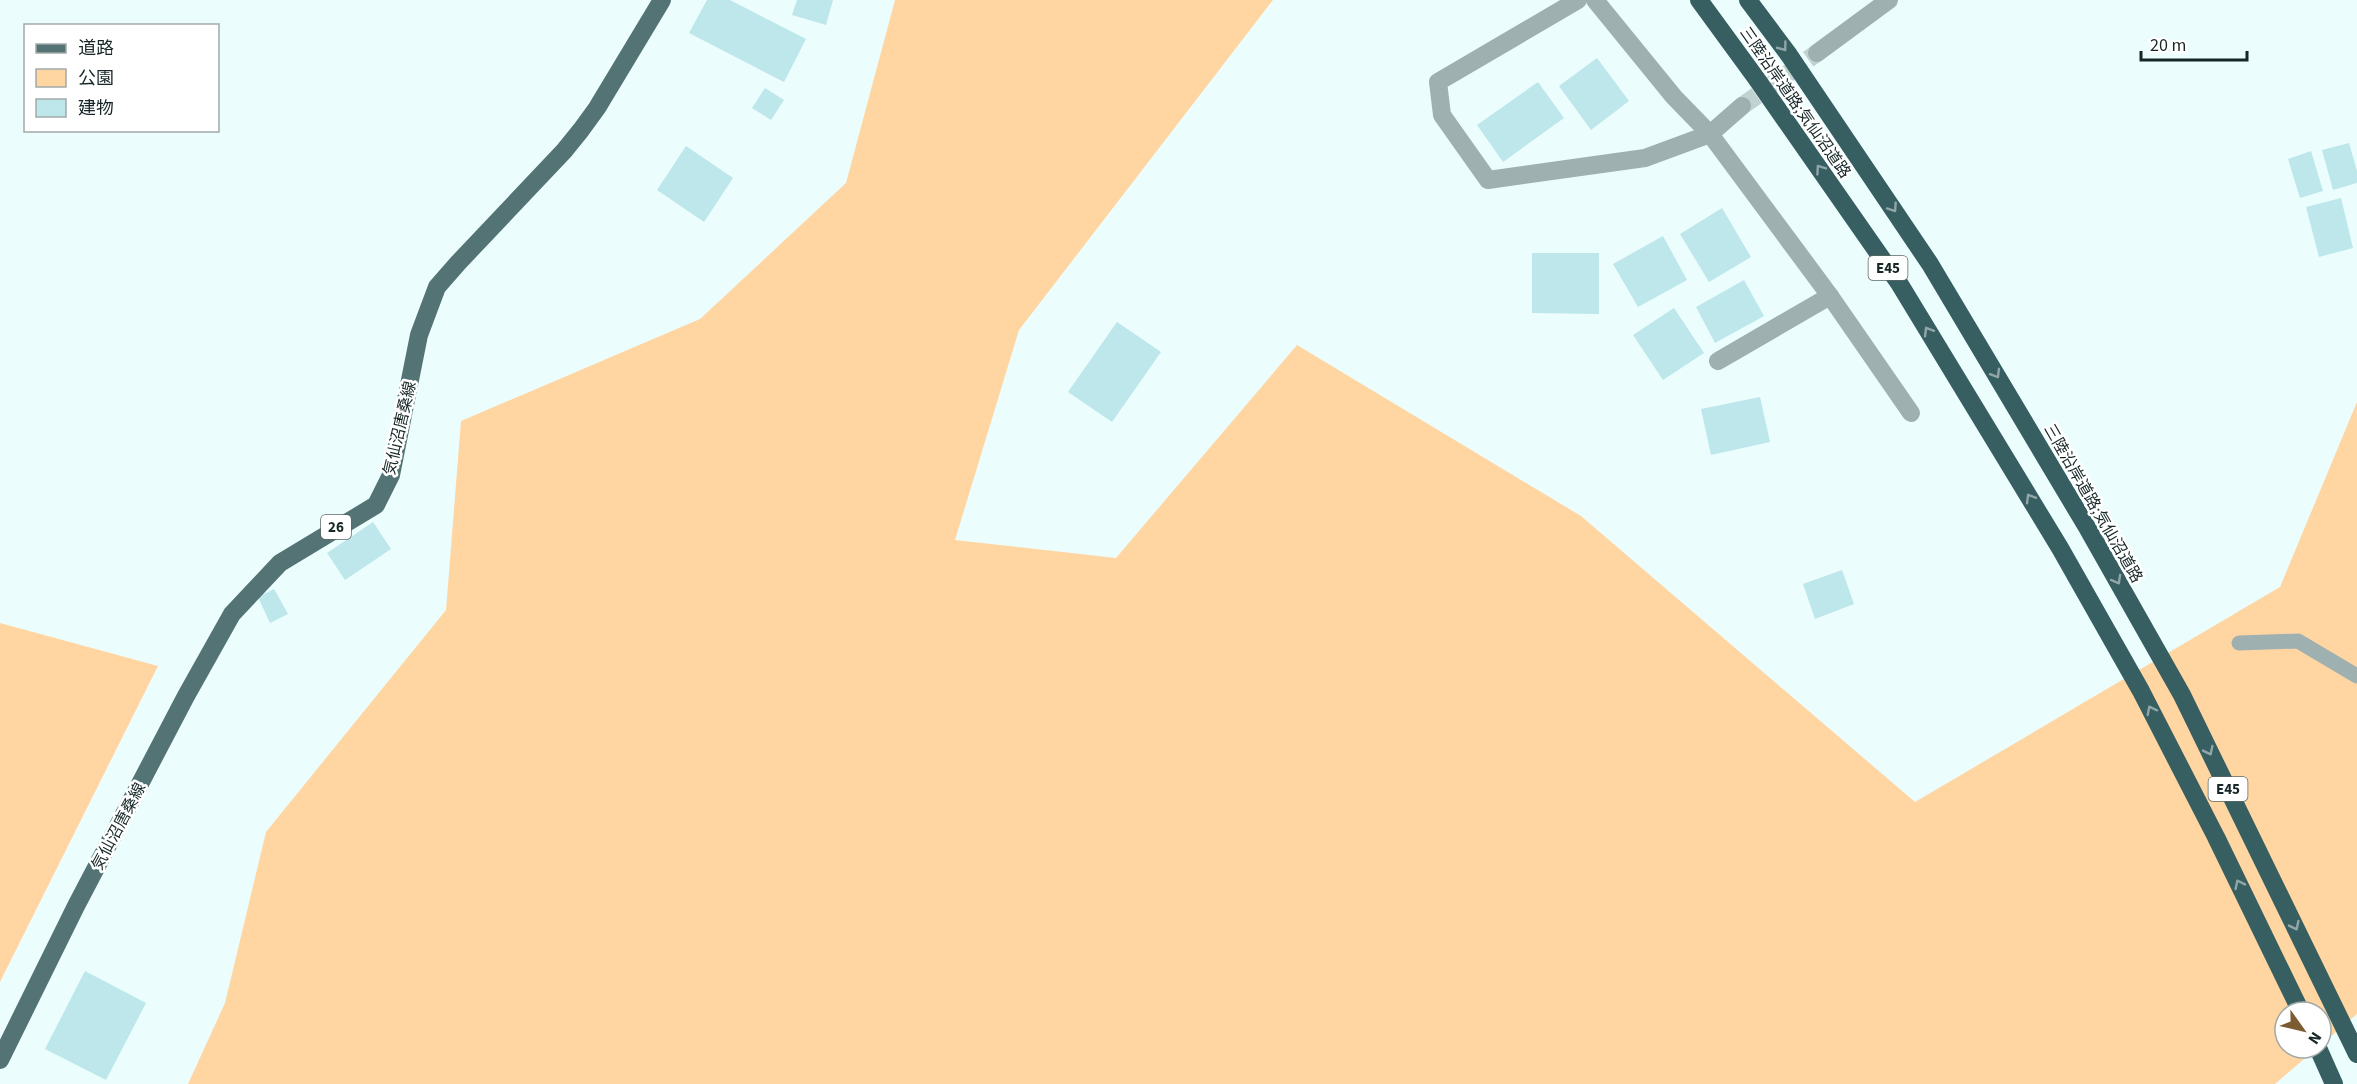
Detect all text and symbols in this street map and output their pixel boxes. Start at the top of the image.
street label: 三陸沿岸道路;気仙沼道路 [1735,23,1856,183]
legend [24,24,219,132]
scale bar [2141,24,2248,62]
text: 20 m [2150,33,2186,58]
text: 道路 [78,36,114,61]
one-way arrow [1776,40,1787,51]
text: 公園 [78,66,114,91]
text: 建物 [78,96,114,121]
one-way arrow [1816,165,1827,176]
one-way arrow [1885,202,1896,213]
road number: E45 [1868,256,1908,280]
one-way arrow [1924,327,1936,337]
one-way arrow [1988,368,2000,378]
street label: 気仙沼唐桑線 [378,379,421,477]
street label: 三陸沿岸道路;気仙沼道路 [2039,420,2148,587]
one-way arrow [2025,494,2037,504]
road number: 26 [321,515,351,539]
one-way arrow [2110,574,2121,584]
one-way arrow [2146,705,2158,716]
one-way arrow [2202,745,2214,756]
road number: E45 [2208,777,2248,801]
street label: 気仙沼唐桑線 [87,779,151,874]
one-way arrow [2234,879,2246,890]
one-way arrow [2288,920,2300,931]
north arrow [2273,1000,2333,1060]
text: N [2303,1027,2327,1048]

